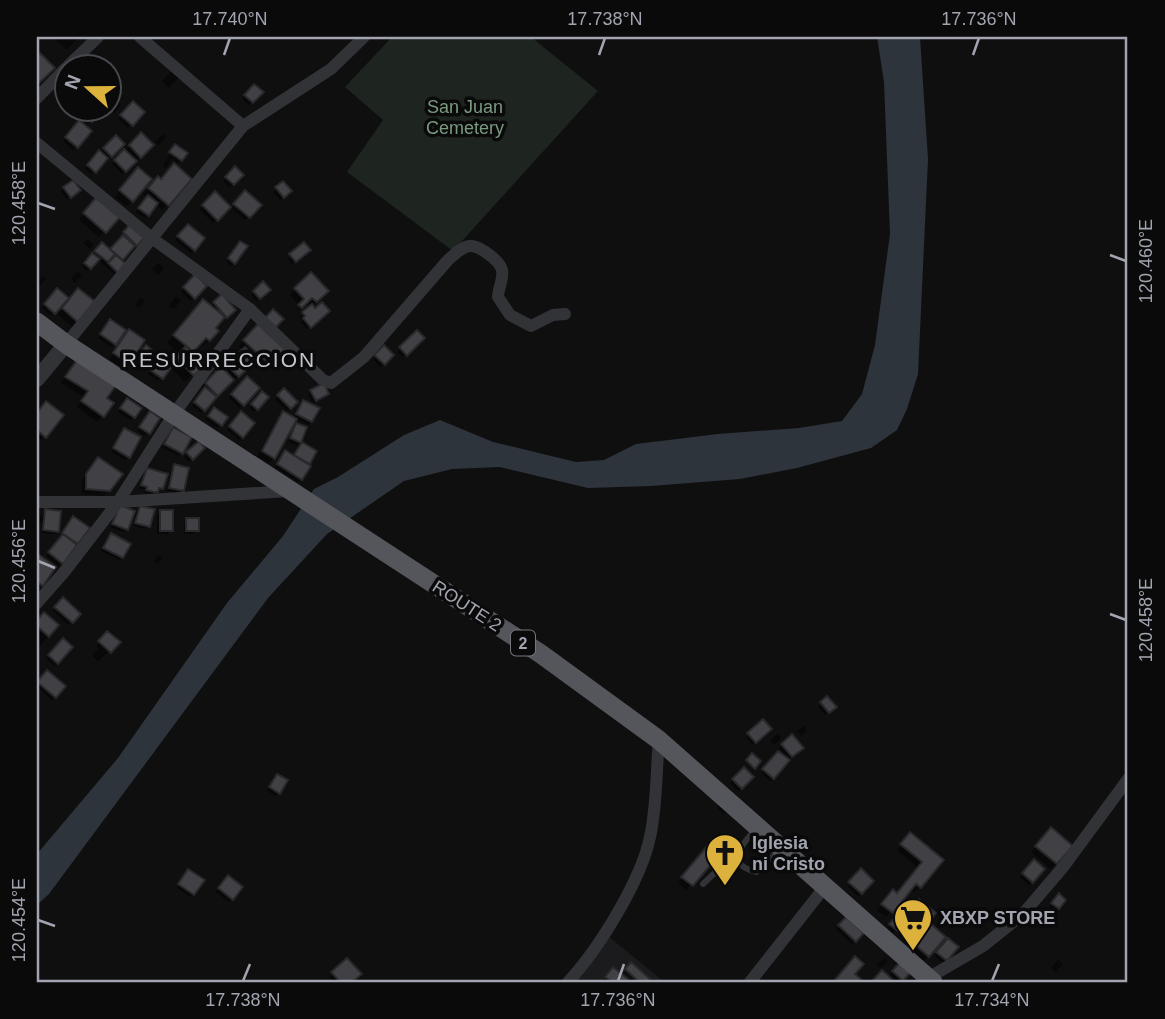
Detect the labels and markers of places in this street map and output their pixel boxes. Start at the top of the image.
church icon: Iglesia ni Cristo [704,832,746,887]
place label: Iglesia ni Cristo [752,833,825,874]
supermarket icon: XBXP STORE [892,897,934,952]
place label: XBXP STORE [940,908,1055,928]

